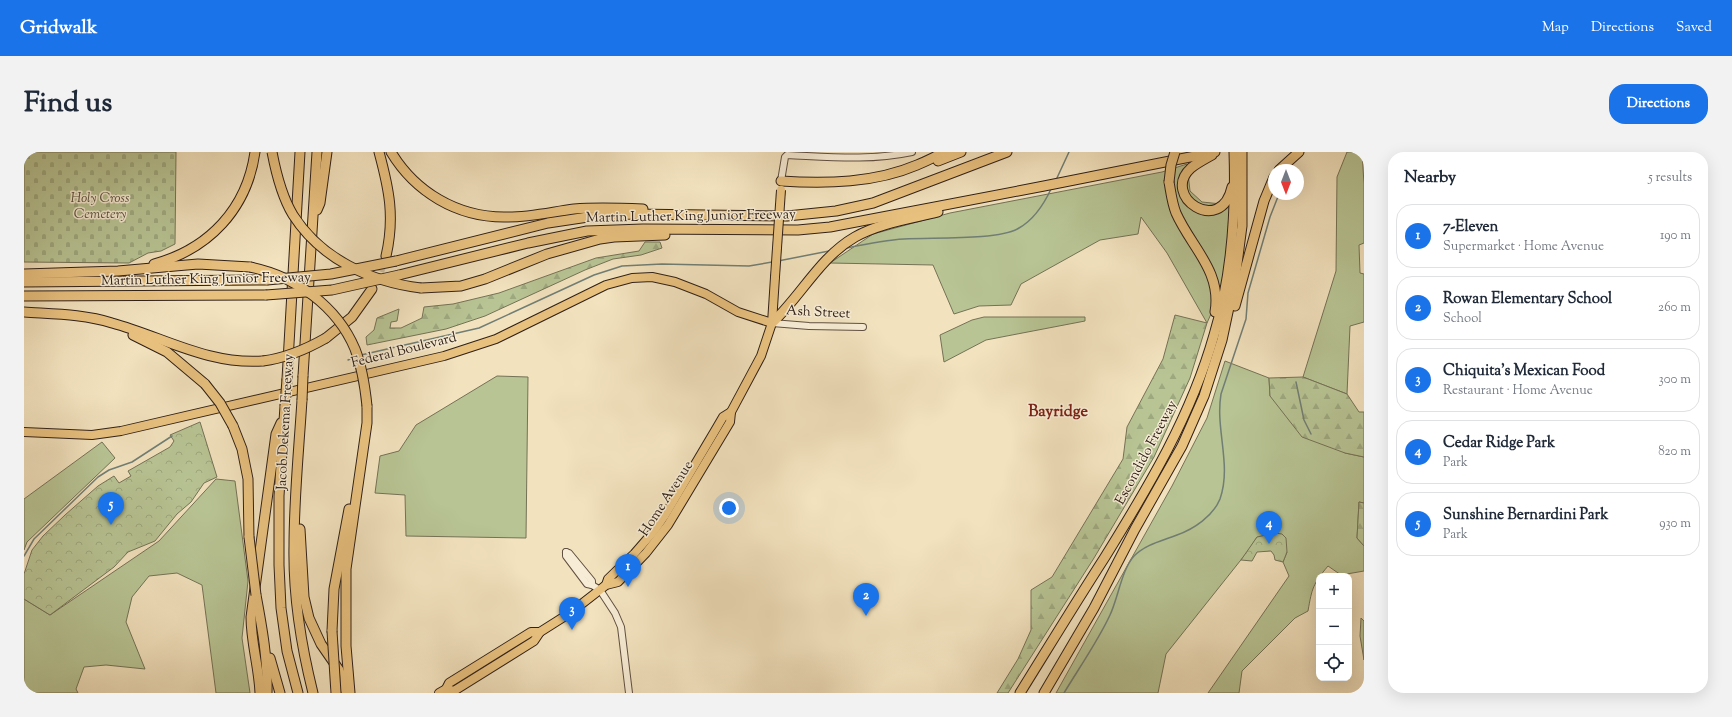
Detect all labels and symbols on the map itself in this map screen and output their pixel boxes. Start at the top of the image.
north arrow [1268,164,1304,200]
park label: Holy Cross Cemetery [70,189,130,225]
street label: Martin Luther King Junior Freeway [586,205,796,229]
street label: Martin Luther King Junior Freeway [101,268,311,292]
street label: Ash Street [785,301,851,325]
street label: Federal Boulevard [349,328,459,374]
street label: Jacob Dekema Freeway [272,353,300,492]
street label: Escondido Freeway [1111,397,1183,509]
district label: Bayridge [1028,401,1088,424]
street label: Home Avenue [635,457,699,541]
pin: 5 [98,492,124,525]
your location [719,498,739,518]
pin: 4 [1256,511,1282,544]
pin: 1 [615,554,641,587]
pin: 2 [853,583,879,616]
pin: 3 [559,597,585,630]

